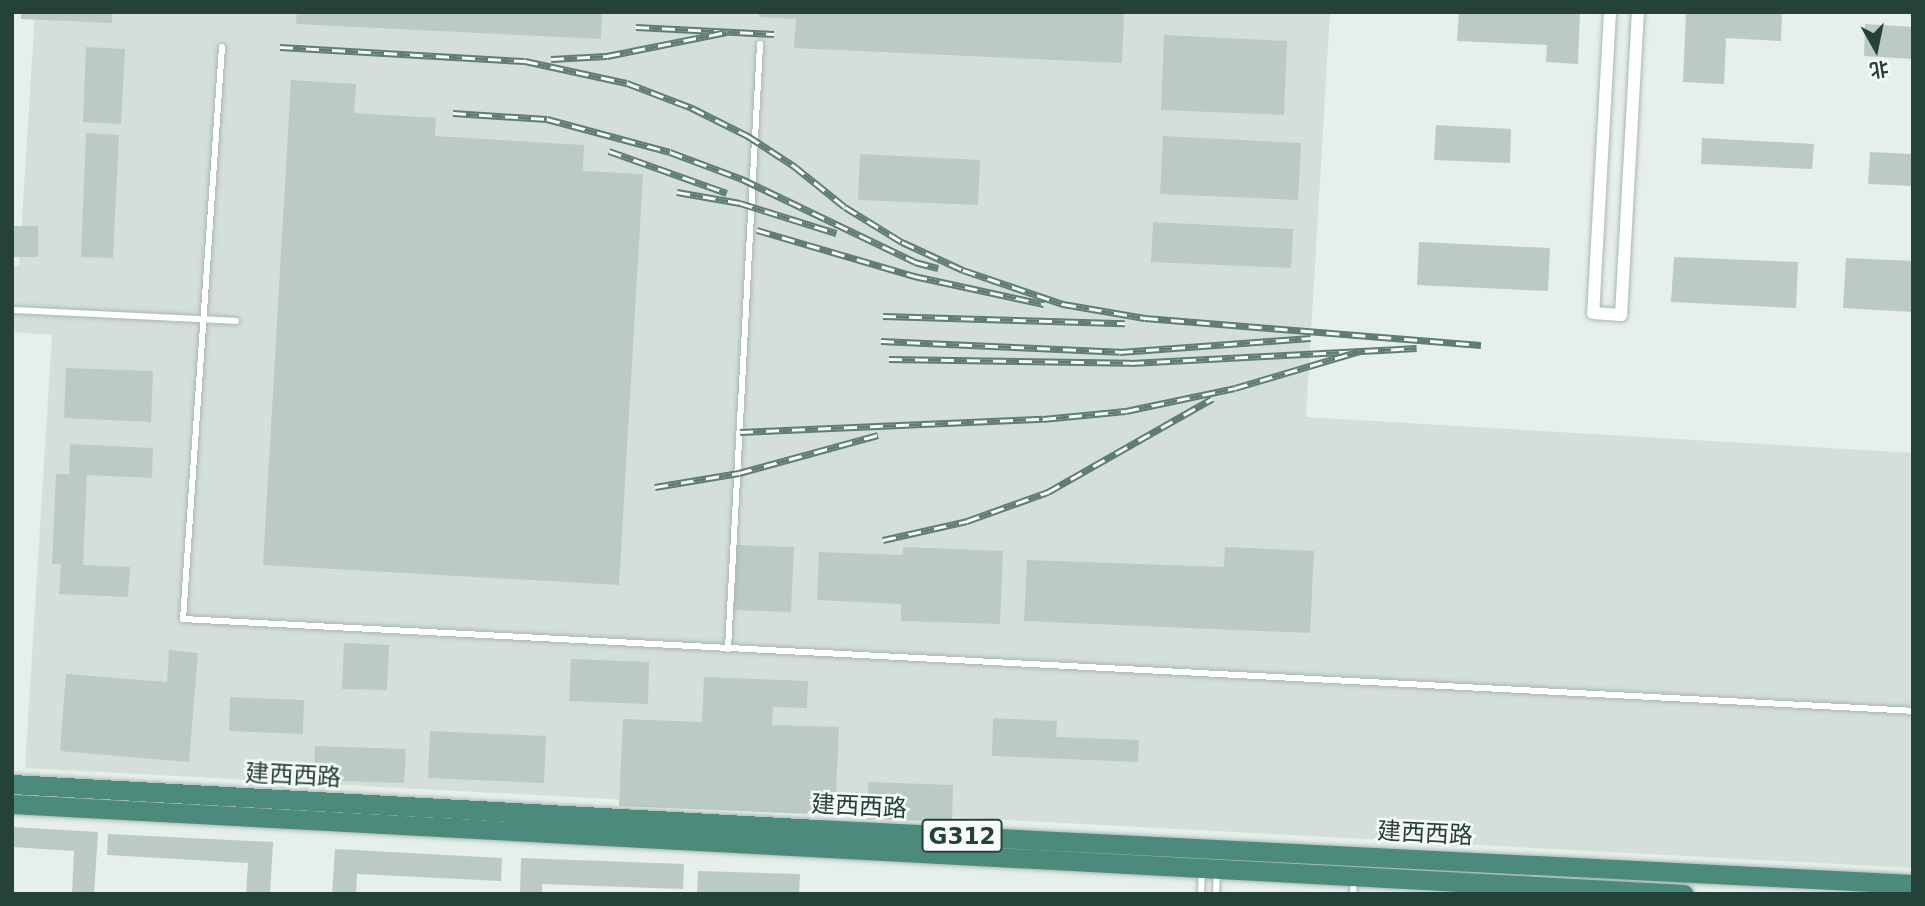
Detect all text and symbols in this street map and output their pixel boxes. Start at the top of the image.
north arrow [1841,14,1911,84]
text: 北 [1868,57,1890,82]
street label: 建西西路 [244,759,342,793]
street label: 建西西路 [810,790,908,824]
road number: G312 [920,816,1004,856]
street label: 建西西路 [1376,817,1474,851]

